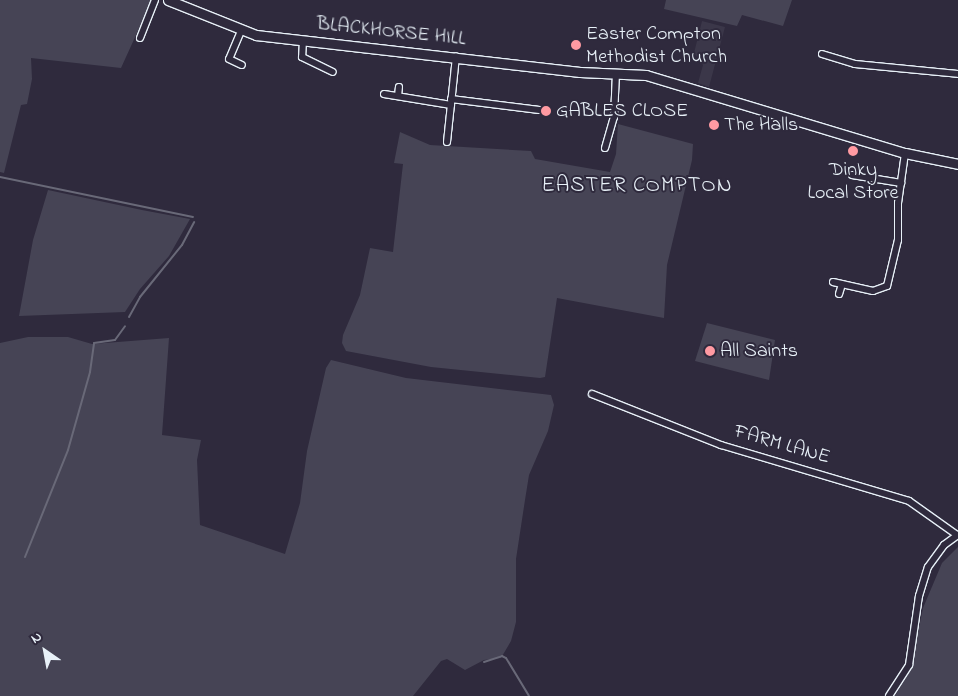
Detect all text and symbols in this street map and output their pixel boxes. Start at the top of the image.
street label: BLACKHORSE HILL [315,12,467,52]
place label: Easter Compton Methodist Church [586,22,727,69]
marker: Easter Compton Methodist Church [570,39,582,51]
place label: GABLES CLOSE [556,99,688,123]
marker: GABLES CLOSE [540,105,552,117]
place label: The Halls [724,113,798,137]
marker: The Halls [708,119,720,131]
marker: Dinky Local Store [847,145,859,157]
place label: Dinky Local Store [808,159,898,206]
district label: EASTER COMPTON [540,174,734,200]
place label: All Saints [720,339,798,363]
marker: All Saints [704,345,716,357]
street label: FARM LANE [731,420,833,470]
north arrow [20,626,70,676]
text: N [27,627,46,649]

